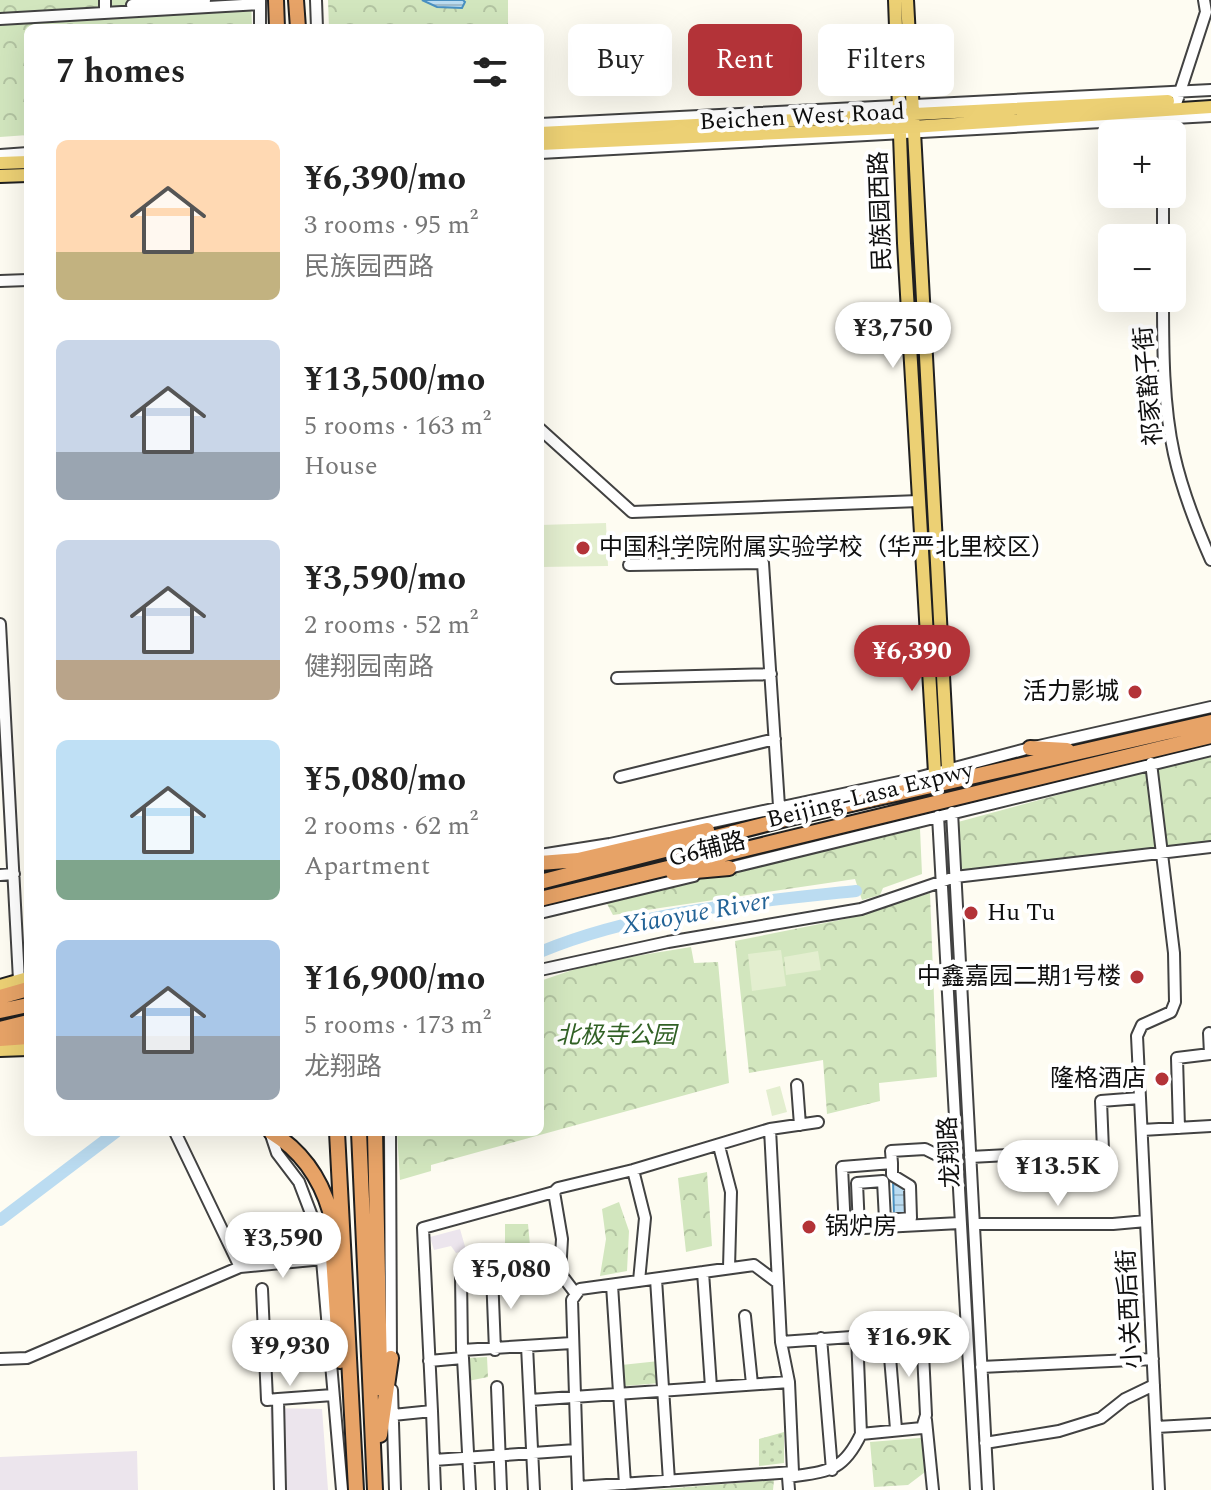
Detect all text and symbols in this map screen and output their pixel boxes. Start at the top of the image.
chip: Buy [568,24,672,96]
chip: Rent [688,24,802,96]
chip: Filters [818,24,954,96]
text: 7 homes [56,46,186,98]
icon: filters [468,50,512,94]
street label: Beichen West Road [698,94,906,140]
map controls [1098,120,1186,312]
button: + [1098,120,1186,208]
street label: 民族园西路 [861,150,901,272]
text: ¥6,390/mo [304,153,466,205]
icon: home [120,172,216,268]
text: 3 rooms · 95 m² [304,205,478,245]
button: − [1098,224,1186,312]
text: 民族园西路 [304,247,434,287]
pin: ¥3,750 [828,302,958,370]
text: ¥3,750 [853,308,933,348]
street label: 祁家豁子街 [1126,325,1172,447]
text: ¥13,500/mo [304,354,485,406]
icon: home [120,372,216,468]
text: 5 rooms · 163 m² [304,406,491,446]
text: House [304,446,378,486]
place label: 中国科学院附属实验学校（华严北里校区） [599,530,1055,566]
marker: 中国科学院附属实验学校（华严北里校区） [574,539,592,557]
text: ¥3,590/mo [304,553,466,605]
icon: home [120,572,216,668]
text: 2 rooms · 52 m² [304,605,478,645]
pin: ¥6,390 [847,625,977,693]
text: ¥6,390 [872,631,952,671]
text: 健翔园南路 [304,647,434,687]
place label: 活力影城 [1023,674,1119,710]
marker: 活力影城 [1126,683,1144,701]
street label: Beijing-Lasa Expwy [763,752,978,838]
text: ¥5,080/mo [304,754,466,806]
icon: home [120,772,216,868]
text: 2 rooms · 62 m² [304,806,478,846]
street label: G6辅路 [665,823,749,877]
text: Apartment [304,846,430,886]
water label: Xiaoyue River [618,880,774,946]
place label: Hu Tu [987,895,1055,931]
marker: Hu Tu [962,904,980,922]
text: ¥16,900/mo [304,953,485,1005]
place label: 中鑫嘉园二期1号楼 [917,959,1121,995]
marker: 中鑫嘉园二期1号楼 [1128,968,1146,986]
icon: home [120,972,216,1068]
text: 5 rooms · 173 m² [304,1005,491,1045]
park label: 北极寺公园 [556,1018,679,1054]
text: 龙翔路 [304,1047,382,1087]
place label: 隆格酒店 [1050,1061,1146,1097]
marker: 隆格酒店 [1153,1070,1171,1088]
street label: 龙翔路 [930,1115,970,1189]
pin: ¥13.5K [993,1140,1123,1208]
text: ¥13.5K [1015,1146,1101,1186]
place label: 锅炉房 [825,1209,897,1245]
pin: ¥3,590 [218,1212,348,1280]
text: ¥3,590 [243,1218,323,1258]
marker: 锅炉房 [800,1218,818,1236]
pin: ¥5,080 [446,1243,576,1311]
street label: 小关西后街 [1109,1248,1151,1370]
text: ¥5,080 [471,1249,551,1289]
pin: ¥16.9K [844,1311,974,1379]
text: ¥16.9K [866,1317,952,1357]
pin: ¥9,930 [225,1320,355,1388]
text: ¥9,930 [250,1326,330,1366]

